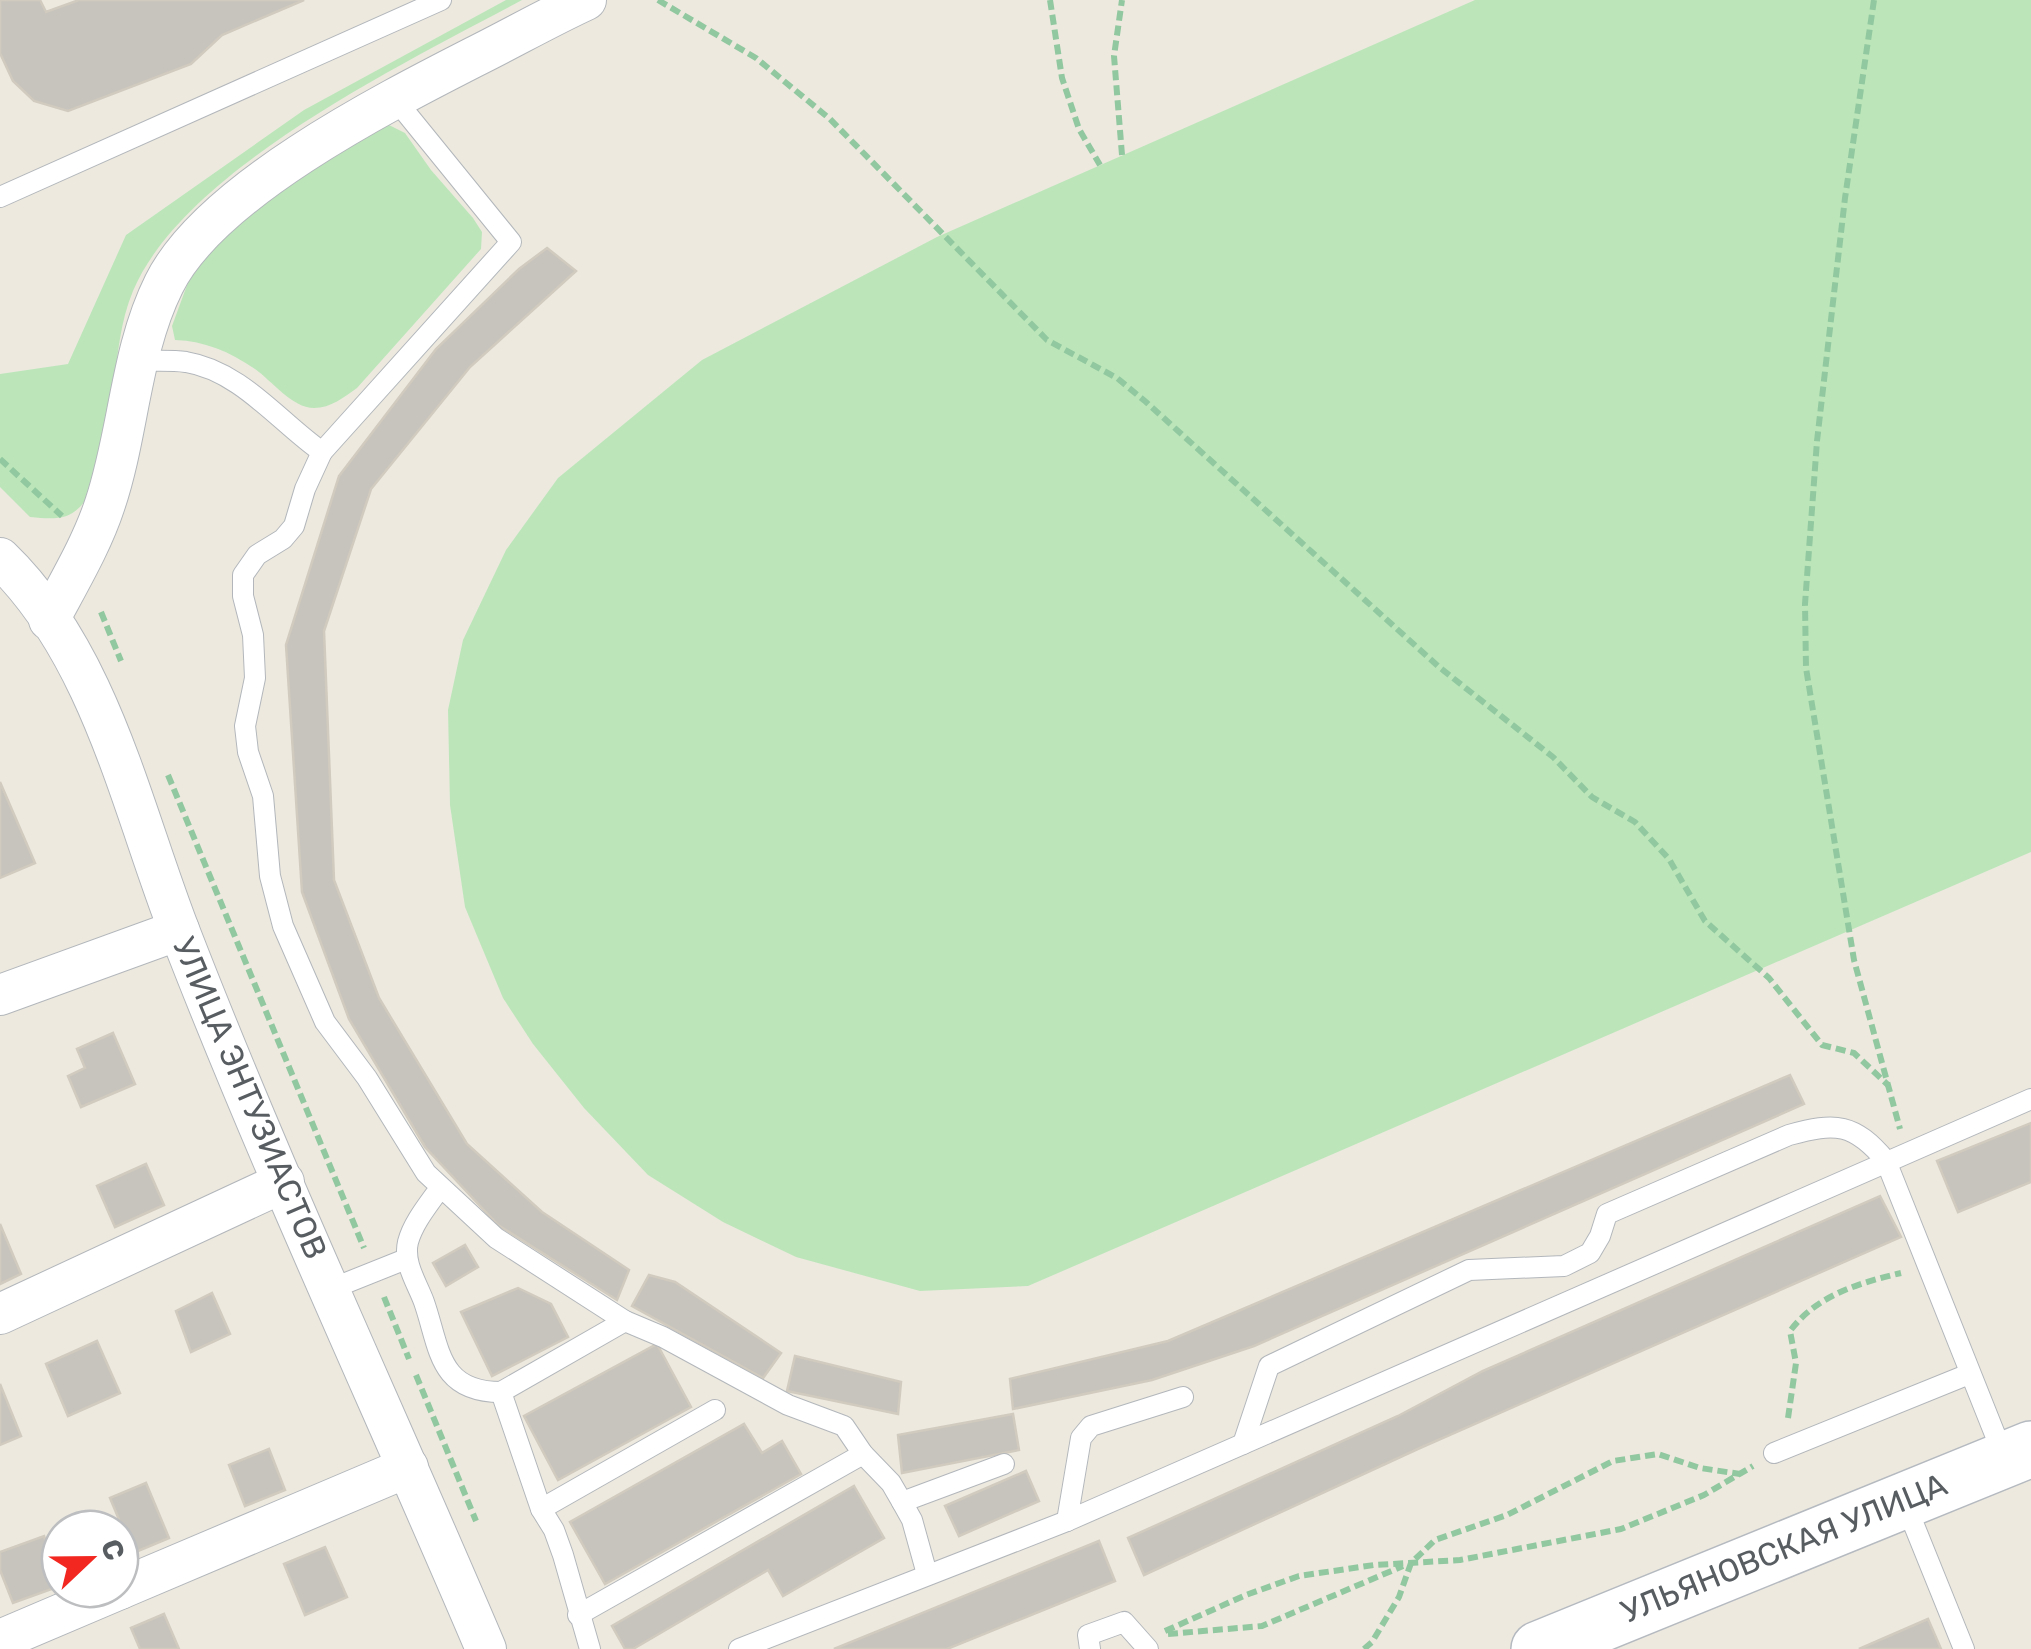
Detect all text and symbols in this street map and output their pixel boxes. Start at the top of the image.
street label: УЛИЦА ЭНТУЗИАСТОВ [165,932,335,1264]
street label: УЛЬЯНОВСКАЯ УЛИЦА [1616,1465,1952,1631]
north arrow [40,1509,140,1609]
text: С [94,1535,132,1565]

